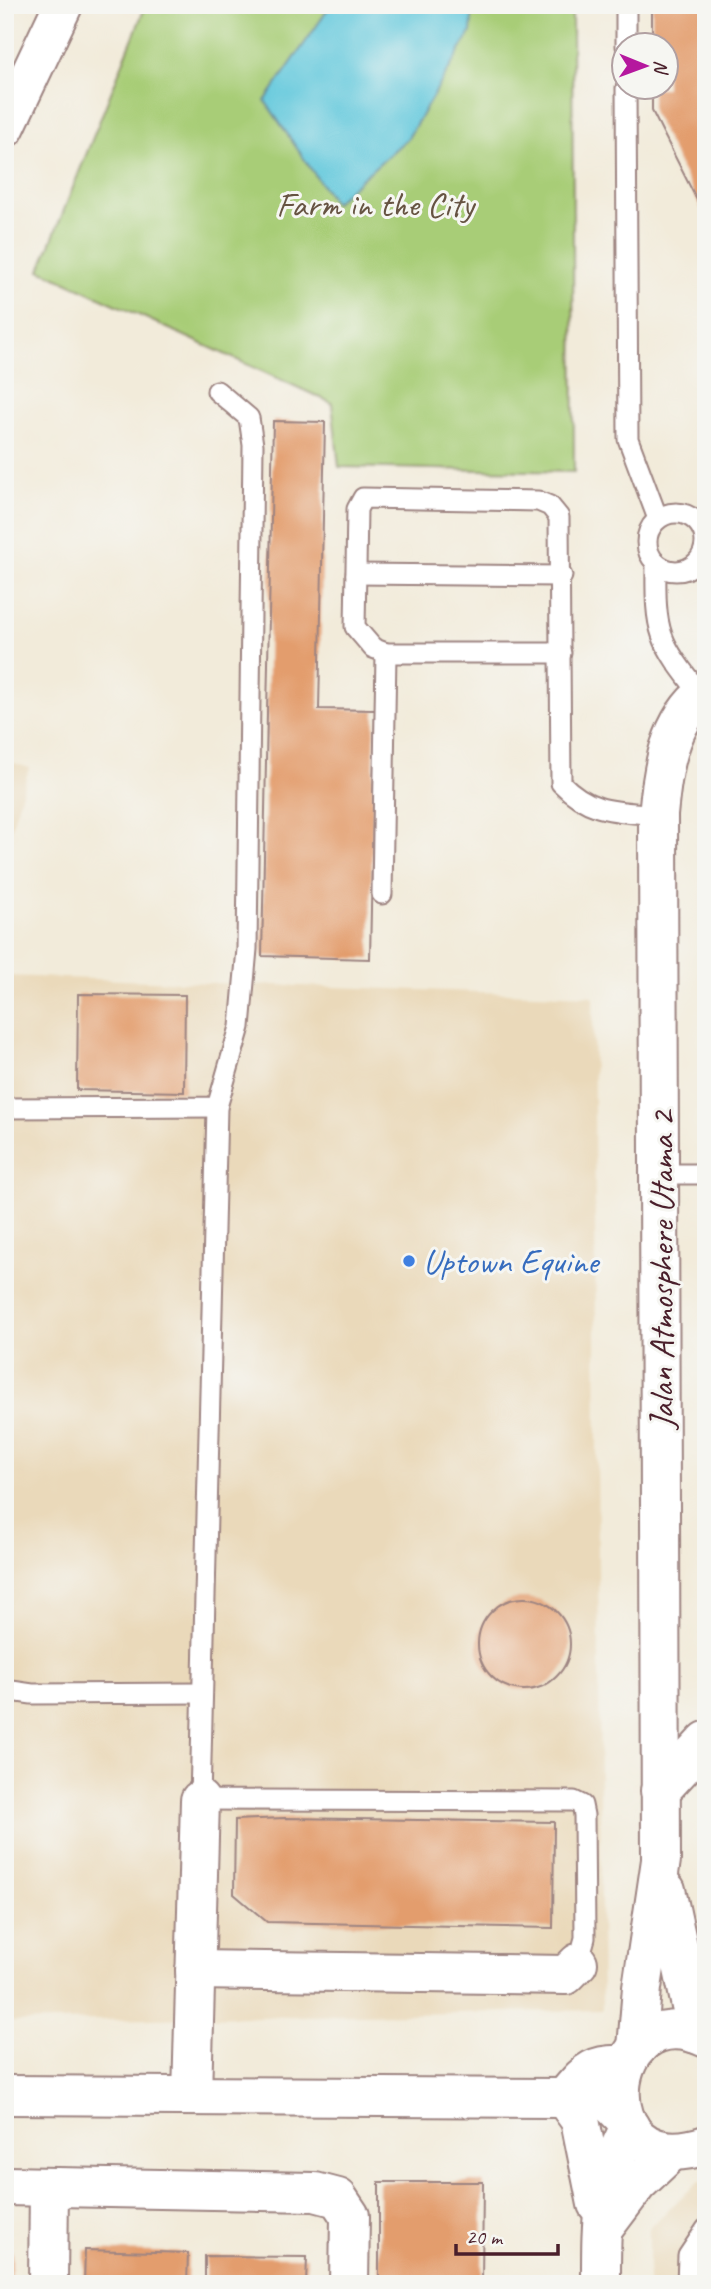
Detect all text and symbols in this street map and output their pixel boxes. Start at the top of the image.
north arrow [610,32,680,102]
text: N [649,60,673,76]
park label: Farm in the City [276,182,477,227]
street label: Jalan Atmosphere Utama 2 [639,1108,684,1431]
place label: Uptown Equine [423,1239,601,1284]
marker: Uptown Equine [401,1253,417,1269]
scale bar [456,2212,557,2256]
text: 20 m [466,2224,504,2250]

